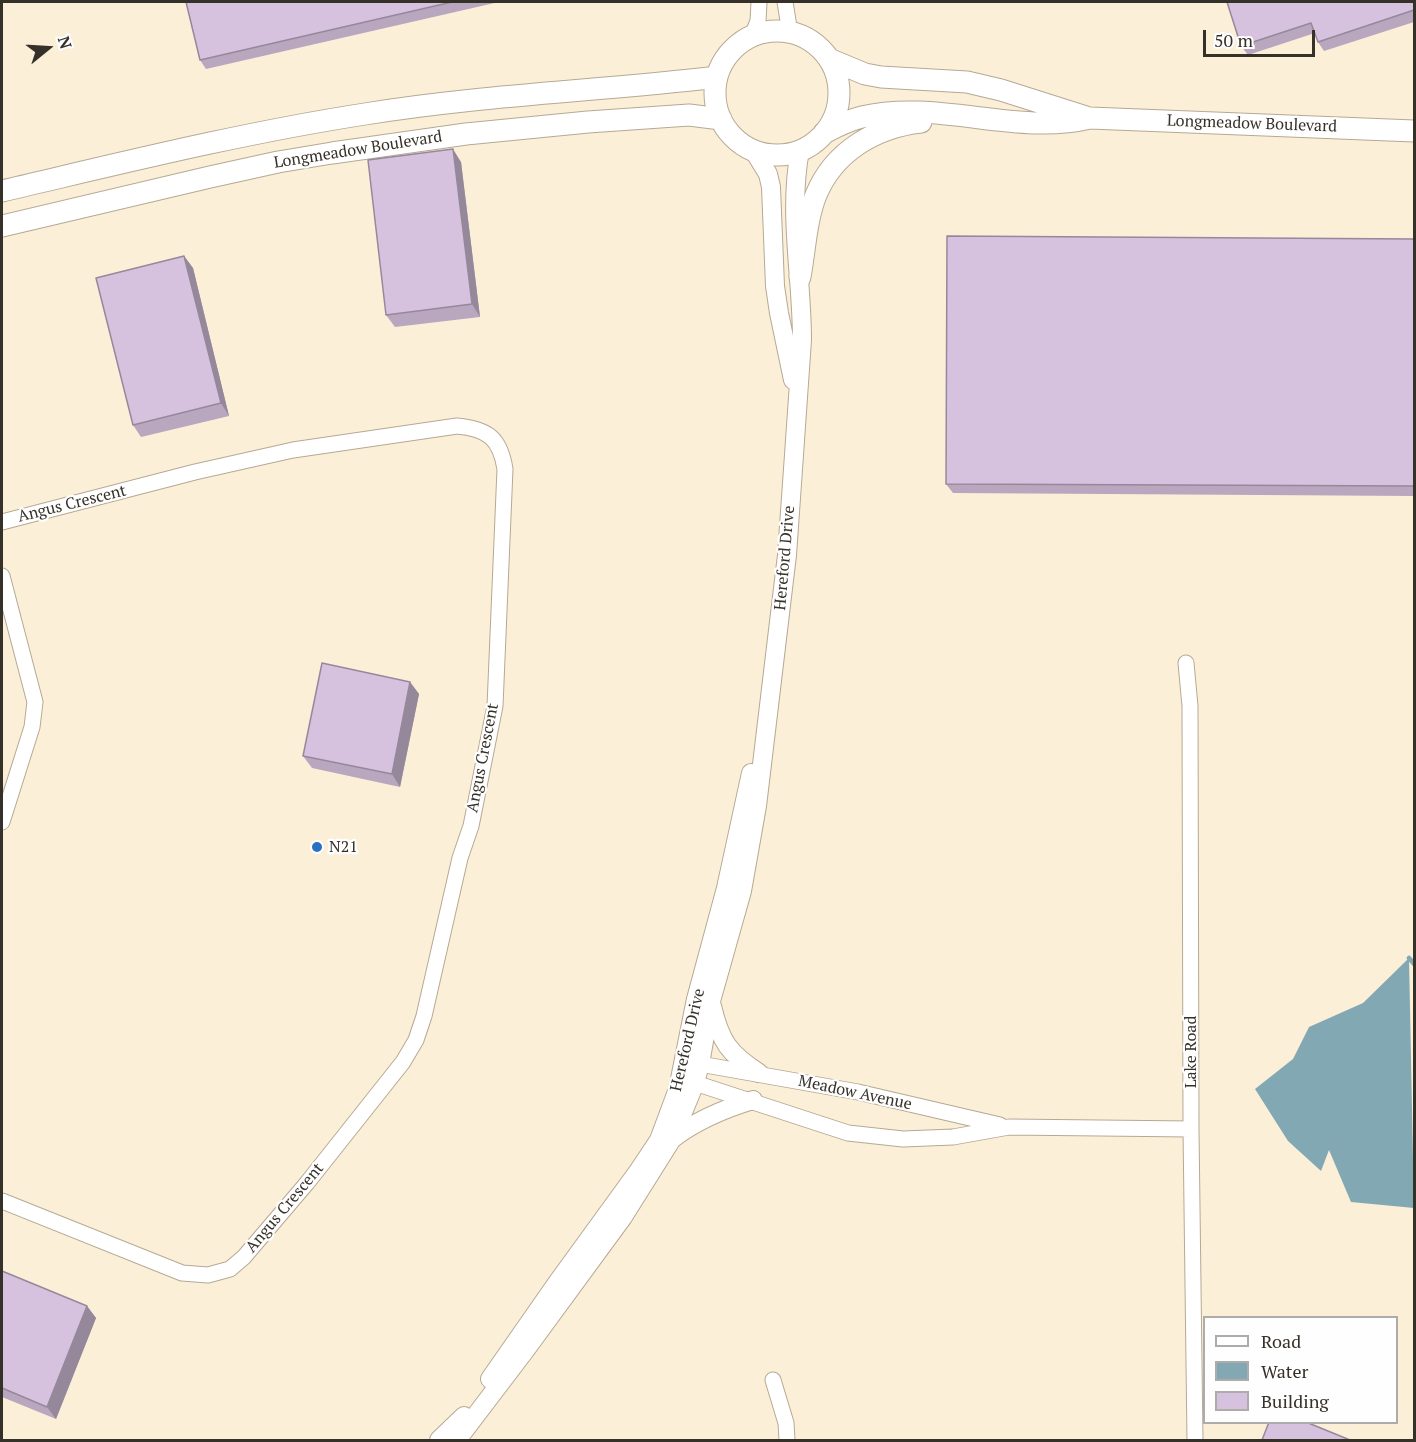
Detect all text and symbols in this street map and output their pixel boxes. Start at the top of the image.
north arrow [18,18,78,78]
scale bar [1206,18,1318,56]
text: 50 m [1214,28,1253,52]
text: N [53,33,77,52]
street label: Longmeadow Boulevard [1167,111,1337,137]
street label: Longmeadow Boulevard [272,127,444,173]
street label: Angus Crescent [16,481,128,527]
street label: Hereford Drive [771,505,799,611]
street label: Angus Crescent [463,702,503,814]
place label: N21 [329,837,358,857]
marker: N21 [310,840,324,854]
street label: Hereford Drive [667,987,709,1093]
street label: Lake Road [1181,1016,1201,1088]
street label: Meadow Avenue [797,1072,913,1114]
street label: Angus Crescent [242,1159,328,1257]
legend [1203,1316,1398,1424]
text: Road [1261,1329,1301,1353]
text: Water [1261,1359,1308,1383]
text: Building [1261,1389,1329,1413]

